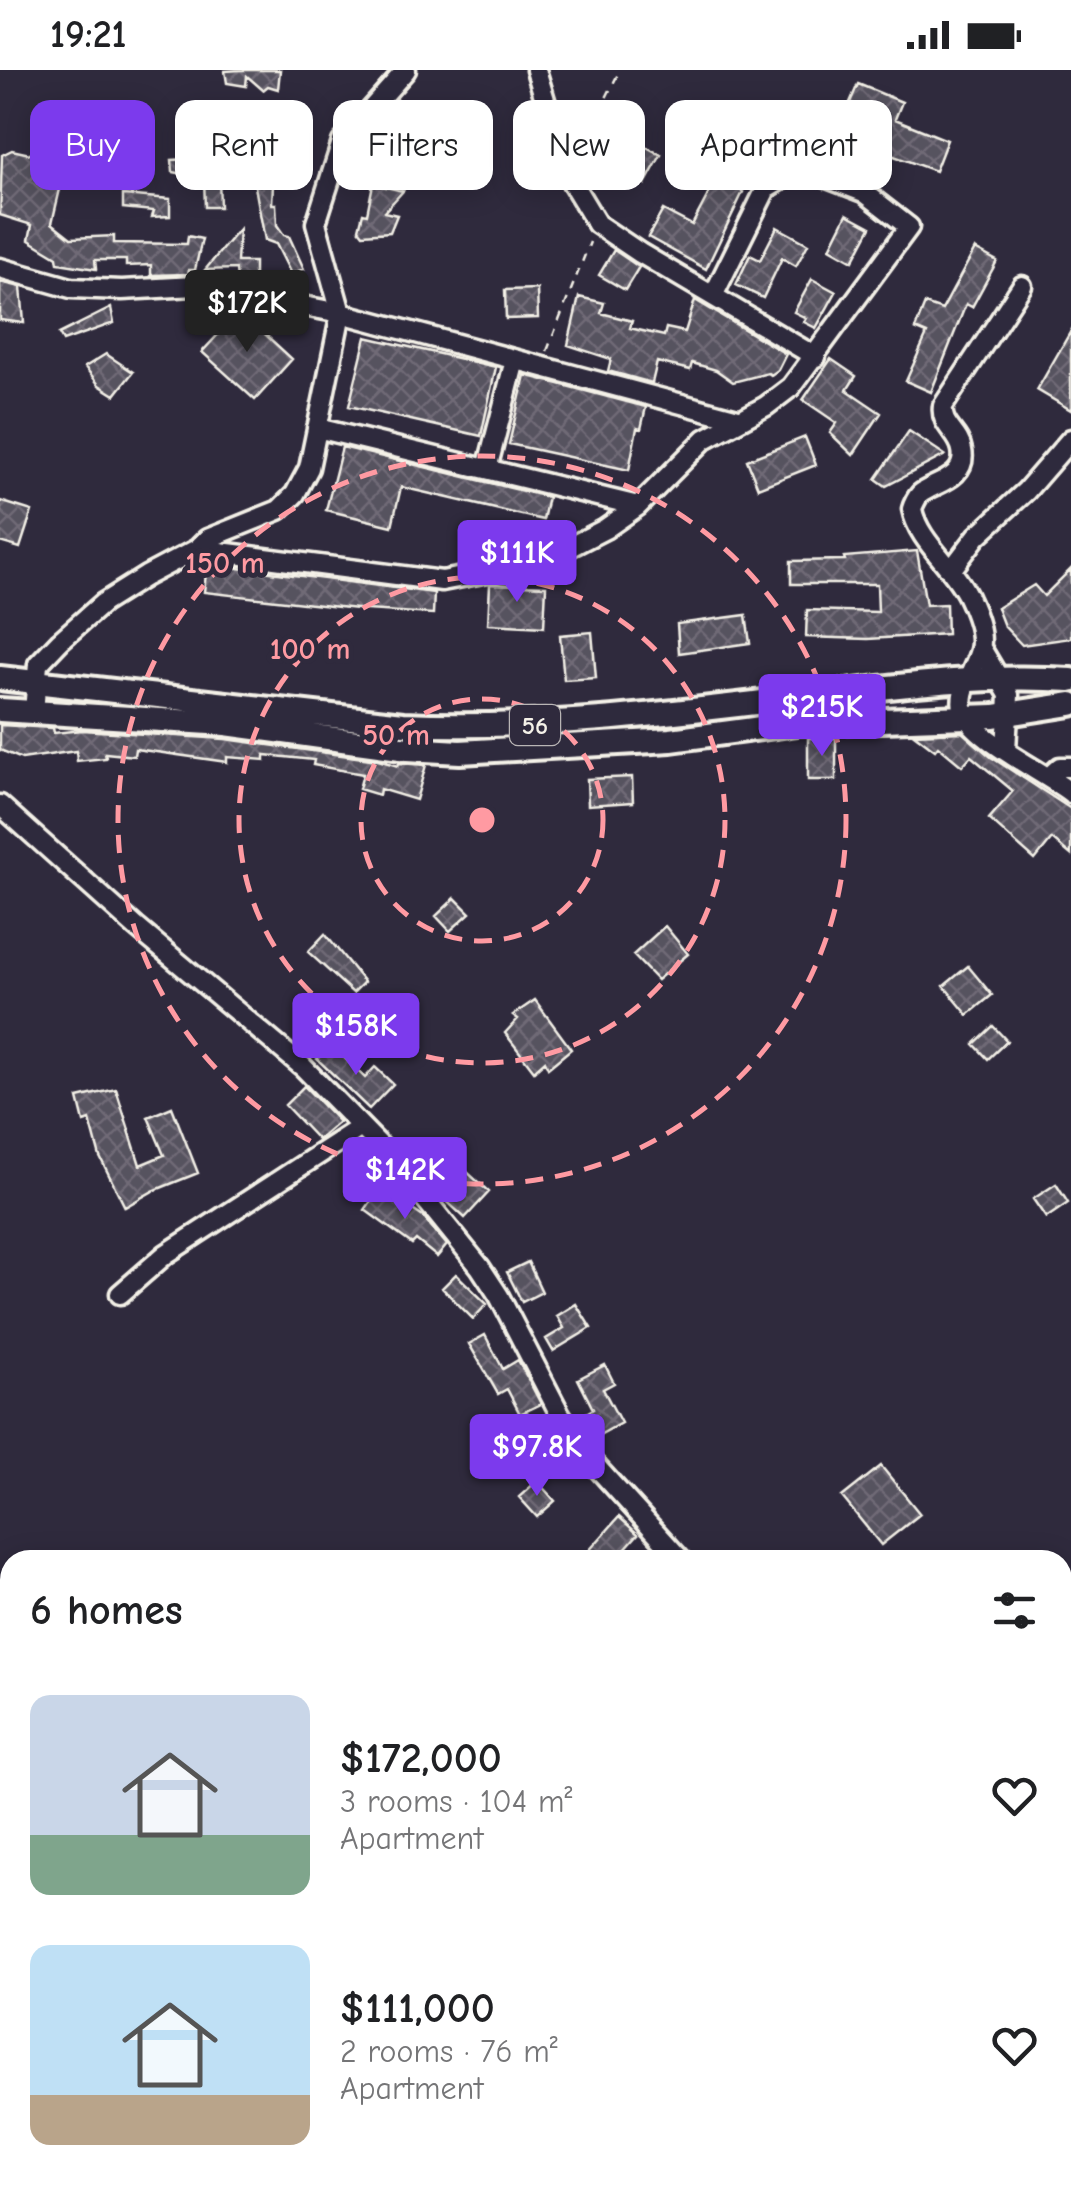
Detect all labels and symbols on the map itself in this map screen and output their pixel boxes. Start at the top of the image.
pin: $172K [177,270,317,355]
pin: $111K [447,520,587,605]
text: 150 m [185,546,265,581]
text: 100 m [270,632,350,667]
pin: $215K [752,674,892,759]
road number: 56 [510,705,560,745]
text: 50 m [362,718,430,753]
centre of rings [464,802,500,838]
pin: $158K [286,993,426,1078]
pin: $142K [335,1137,475,1222]
pin: $97.8K [456,1414,618,1499]

